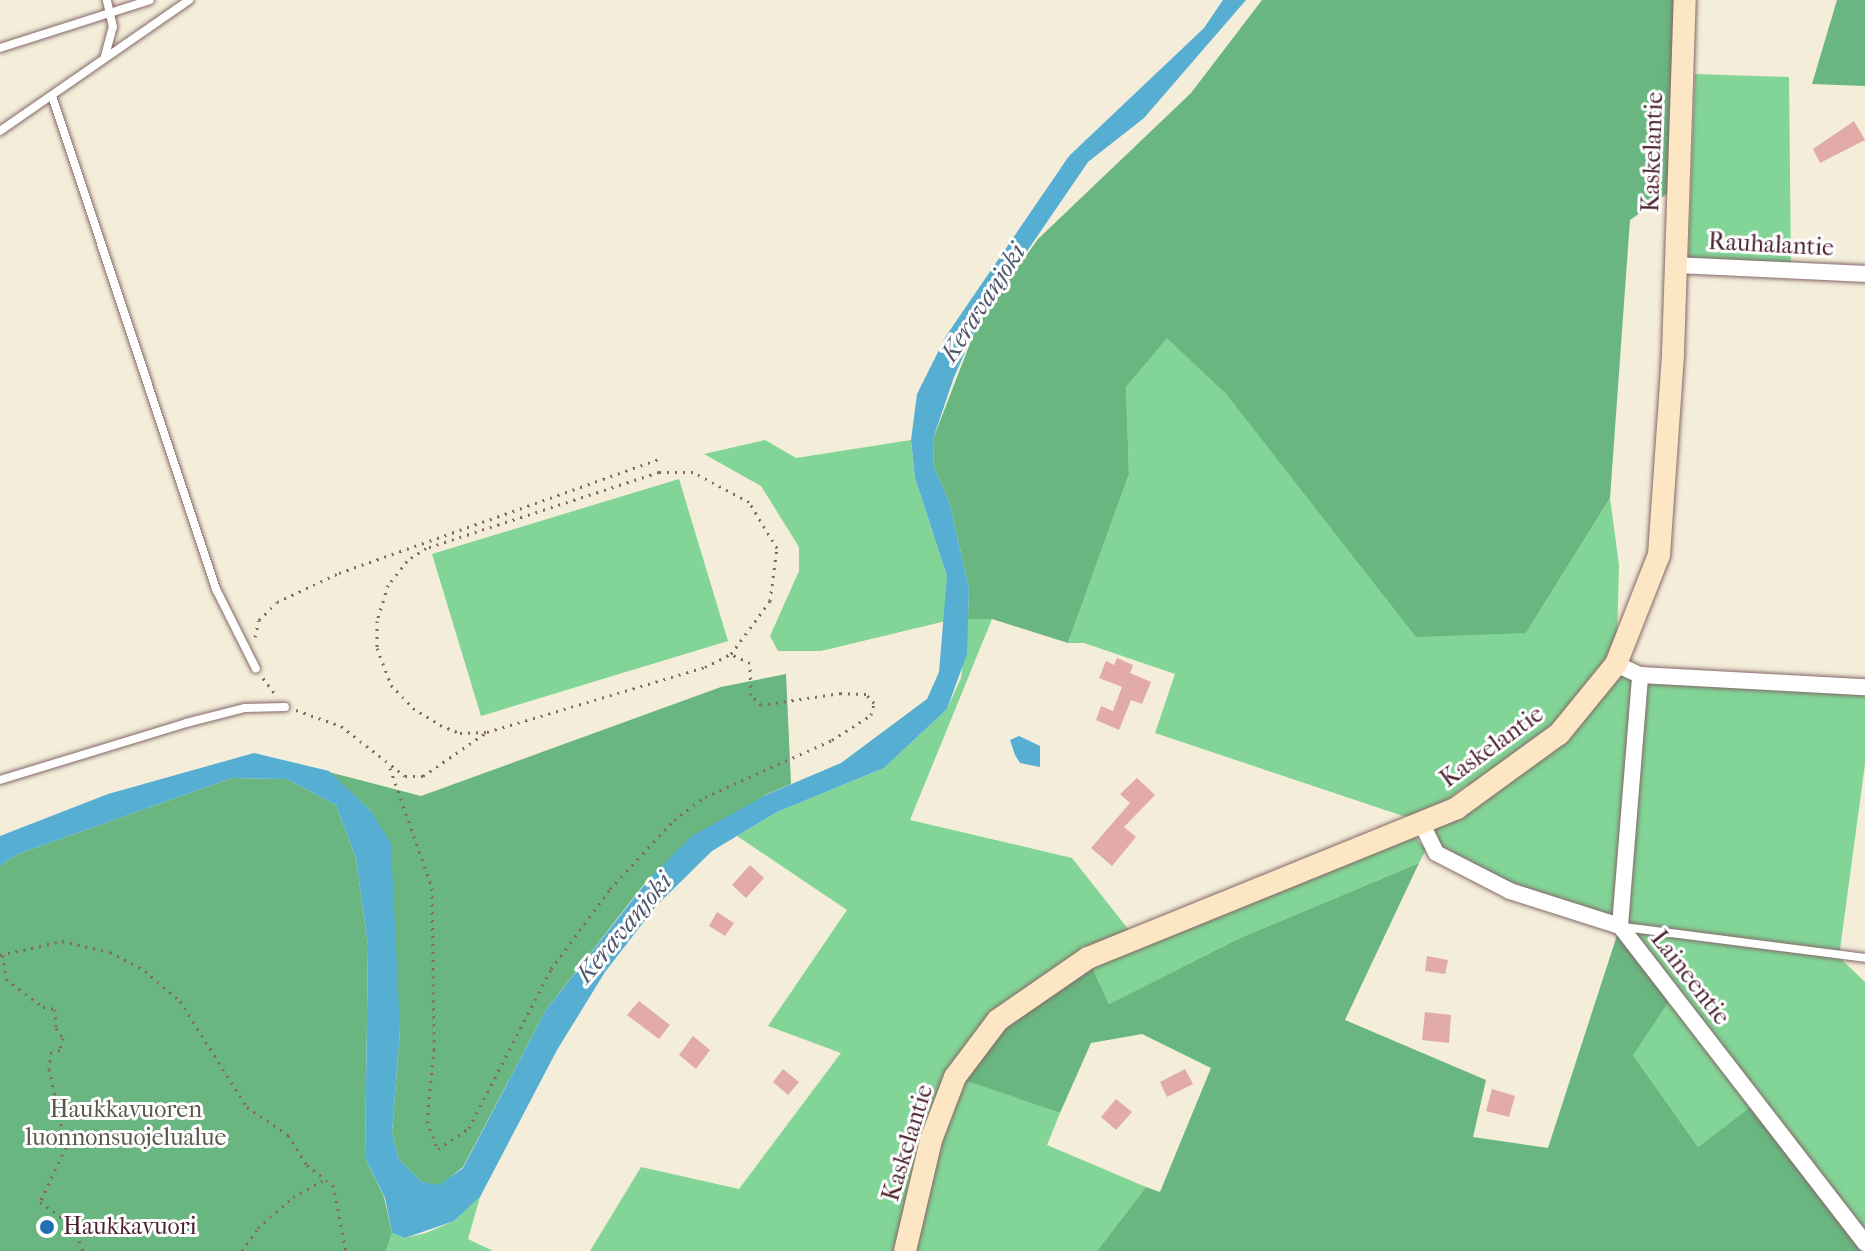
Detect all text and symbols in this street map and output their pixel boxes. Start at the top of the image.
street label: Kaskelantie [1637,91,1669,213]
street label: Rauhalantie [1707,227,1835,263]
water label: Keravanjoki [933,238,1033,368]
street label: Kaskelantie [1435,700,1549,794]
water label: Keravanjoki [569,867,679,989]
street label: Laineentie [1644,925,1736,1031]
street label: Kaskelantie [877,1081,939,1205]
park label: Haukkavuoren luonnonsuojelualue [26,1096,226,1152]
place label: Haukkavuori [63,1213,197,1241]
marker: Haukkavuori [38,1218,56,1236]

